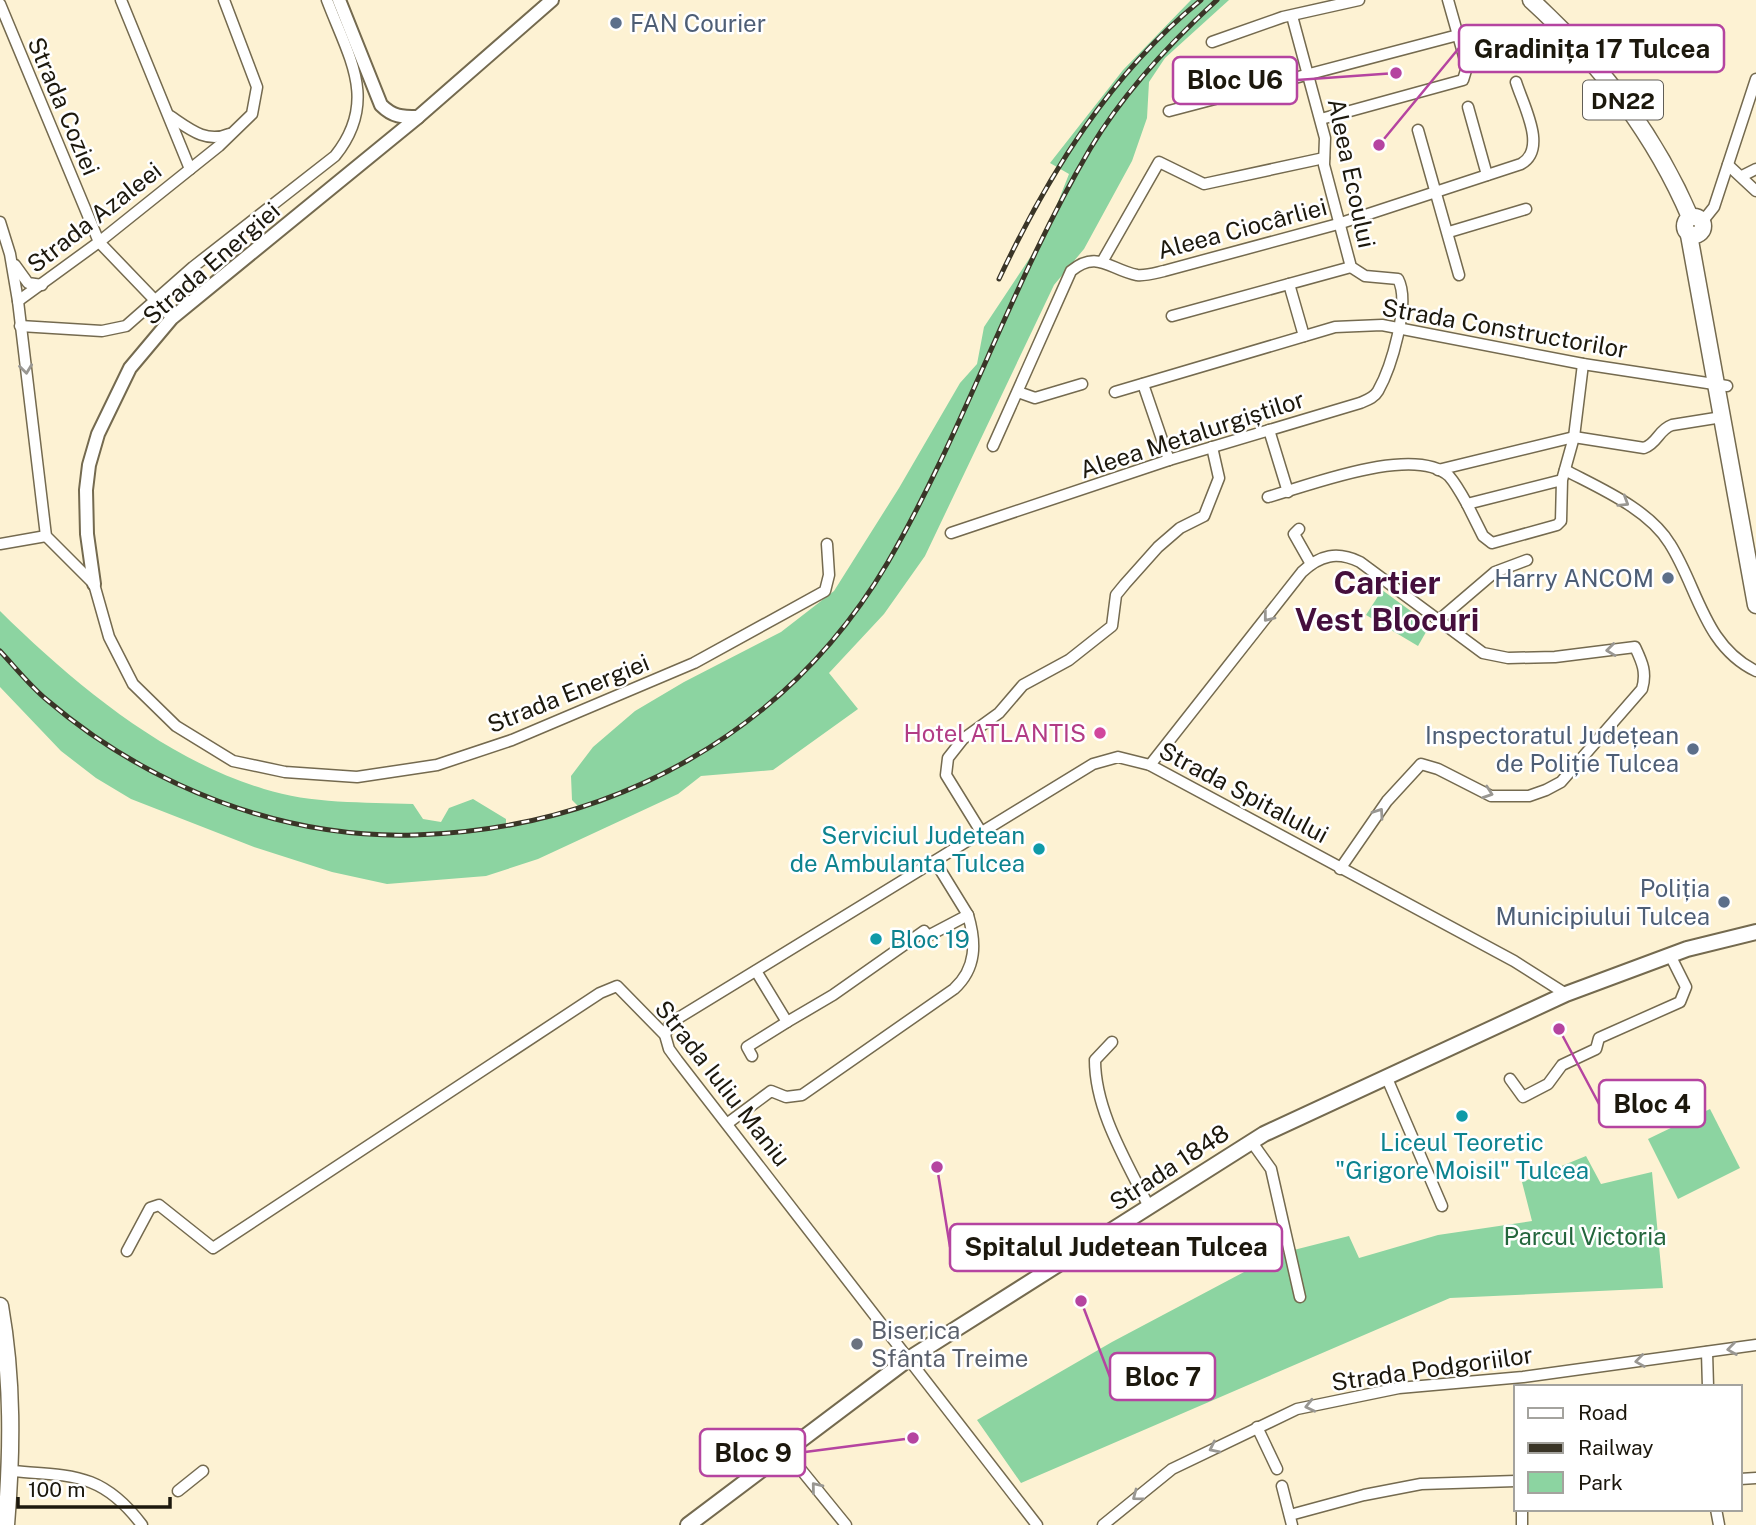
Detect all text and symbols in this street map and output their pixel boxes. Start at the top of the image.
place label: FAN Courier [630,9,766,37]
marker: FAN Courier [608,15,624,31]
callout: Gradinița 17 Tulcea [1459,25,1724,72]
street label: Strada Coziei [22,33,106,179]
text: Gradinița 17 Tulcea [1474,33,1710,64]
callout: Bloc U6 [1173,57,1297,104]
text: Bloc U6 [1187,64,1283,95]
road number: DN22 [1583,80,1663,120]
street label: Aleea Ecoului [1322,96,1382,250]
street label: Strada Azaleei [21,156,167,278]
street label: Aleea Ciocârliei [1154,192,1330,264]
street label: Strada Energiei [137,196,285,330]
street label: Strada Constructorilor [1380,293,1630,363]
one-way arrow [18,363,33,375]
street label: Aleea Metalurgiștilor [1076,384,1308,484]
one-way arrow [1617,494,1630,507]
district label: Cartier Vest Blocuri [1295,564,1479,638]
place label: Harry ANCOM [1494,564,1654,592]
marker: Harry ANCOM [1660,570,1676,586]
one-way arrow [1263,609,1276,622]
one-way arrow [1605,642,1617,657]
street label: Strada Energiei [483,648,653,738]
place label: Hotel ATLANTIS [903,719,1086,747]
place label: Inspectoratul Județean de Poliție Tulcea [1425,721,1679,777]
marker: Hotel ATLANTIS [1092,725,1108,741]
street label: Strada Spitalului [1155,736,1333,848]
marker: Inspectoratul Județean de Poliție Tulcea [1685,741,1701,757]
one-way arrow [1481,785,1493,799]
one-way arrow [1371,808,1383,821]
place label: Serviciul Judetean de Ambulanta Tulcea [790,821,1025,877]
marker: Serviciul Judetean de Ambulanta Tulcea [1031,841,1047,857]
place label: Poliția Municipiului Tulcea [1495,874,1710,930]
marker: Poliția Municipiului Tulcea [1716,894,1732,910]
place label: Bloc 19 [890,925,970,953]
marker: Bloc 19 [868,931,884,947]
street label: Strada Iuliu Maniu [650,995,796,1171]
callout: Bloc 4 [1599,1080,1705,1127]
text: Bloc 4 [1613,1088,1691,1119]
marker: Liceul Teoretic "Grigore Moisil" Tulcea [1454,1108,1470,1124]
street label: Strada 1848 [1104,1118,1234,1216]
place label: Liceul Teoretic "Grigore Moisil" Tulcea [1335,1128,1589,1184]
park label: Parcul Victoria [1504,1222,1666,1250]
callout: Spitalul Judetean Tulcea [950,1224,1282,1271]
text: Spitalul Judetean Tulcea [964,1231,1268,1262]
place label: Biserica Sfânta Treime [871,1316,1028,1372]
marker: Biserica Sfânta Treime [849,1336,865,1352]
street label: Strada Podgoriilor [1330,1340,1534,1396]
one-way arrow [1726,1341,1737,1356]
callout: Bloc 7 [1110,1353,1215,1400]
one-way arrow [1634,1353,1645,1368]
text: Bloc 7 [1125,1361,1201,1392]
legend [1514,1385,1742,1511]
one-way arrow [1304,1398,1316,1412]
text: Road [1578,1400,1628,1425]
callout: Bloc 9 [700,1429,805,1476]
text: Railway [1578,1435,1654,1460]
text: Bloc 9 [714,1437,792,1468]
one-way arrow [1209,1439,1221,1453]
scale bar [18,1466,170,1510]
text: Park [1578,1470,1623,1495]
text: 100 m [28,1477,85,1502]
one-way arrow [811,1483,824,1495]
one-way arrow [1132,1488,1145,1500]

